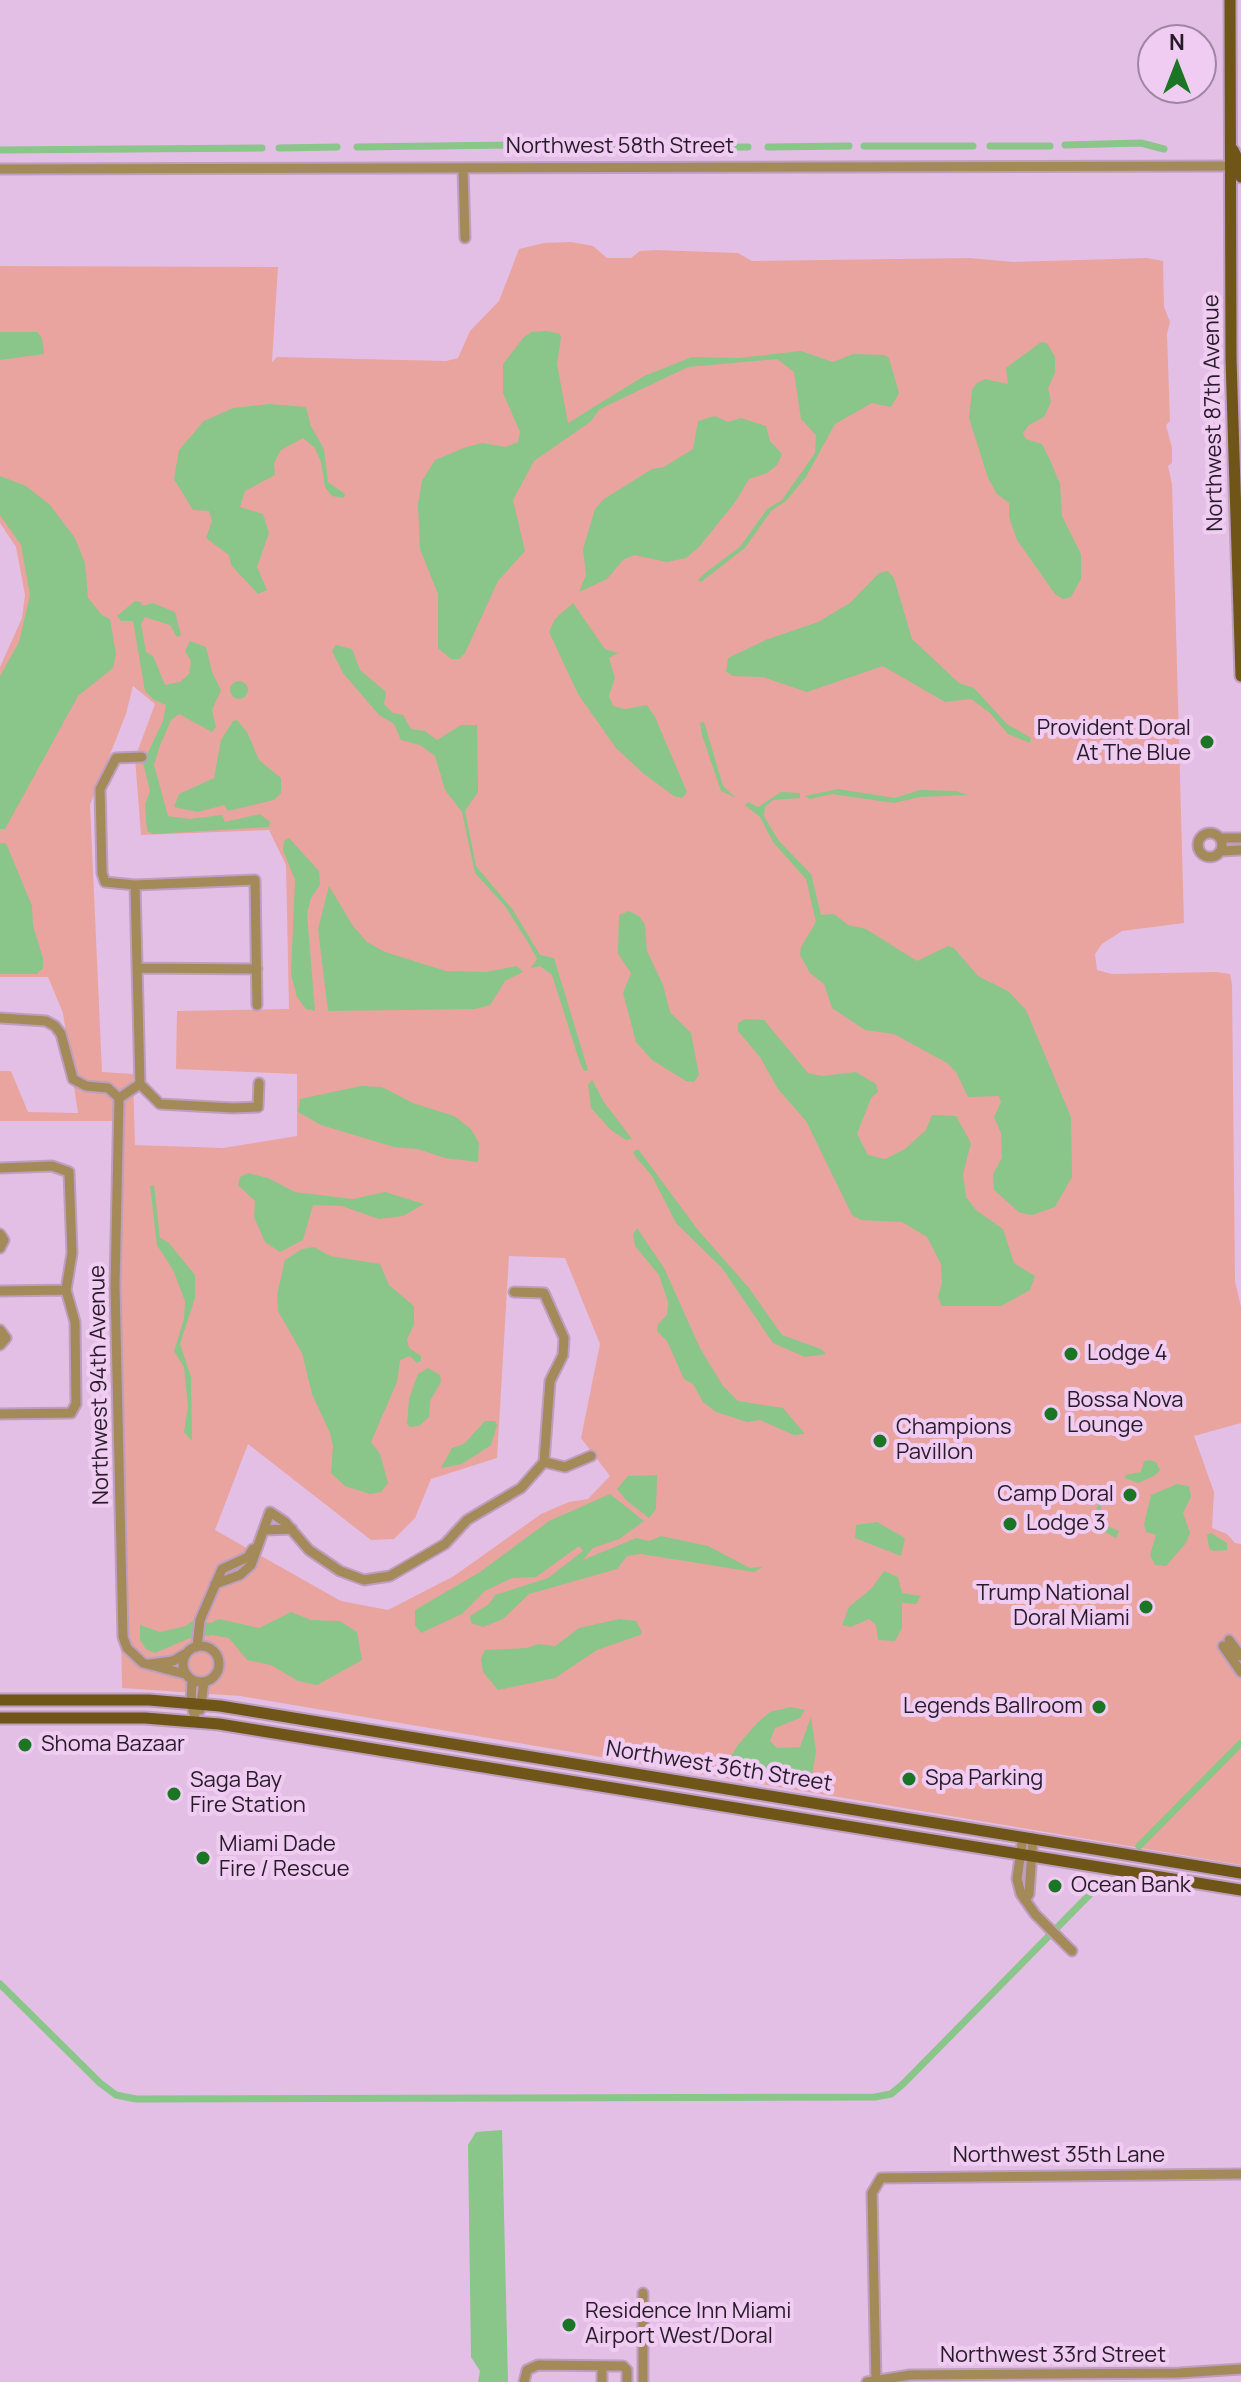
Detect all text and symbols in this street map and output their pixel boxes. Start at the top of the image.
north arrow [1137,24,1217,104]
text: N [1169,27,1185,57]
street label: Northwest 58th Street [506,134,734,160]
street label: Northwest 87th Avenue [1199,294,1229,532]
place label: Provident Doral At The Blue [1037,716,1191,768]
marker: Provident Doral At The Blue [1198,733,1216,751]
street label: Northwest 94th Avenue [85,1265,115,1505]
place label: Lodge 4 [1087,1341,1168,1367]
marker: Lodge 4 [1062,1345,1080,1363]
place label: Bossa Nova Lounge [1067,1388,1183,1440]
marker: Bossa Nova Lounge [1042,1405,1060,1423]
place label: Champions Pavillon [896,1415,1011,1466]
marker: Champions Pavillon [871,1432,889,1450]
place label: Camp Doral [997,1482,1114,1508]
marker: Camp Doral [1121,1486,1139,1504]
place label: Lodge 3 [1026,1511,1106,1537]
marker: Lodge 3 [1001,1515,1019,1533]
place label: Trump National Doral Miami [976,1581,1130,1632]
marker: Trump National Doral Miami [1137,1598,1155,1616]
place label: Legends Ballroom [903,1694,1083,1720]
marker: Legends Ballroom [1090,1698,1108,1716]
place label: Shoma Bazaar [41,1732,185,1758]
marker: Shoma Bazaar [16,1736,34,1754]
street label: Northwest 36th Street [604,1736,834,1798]
place label: Spa Parking [925,1766,1043,1792]
place label: Saga Bay Fire Station [190,1768,306,1820]
marker: Spa Parking [900,1770,918,1788]
marker: Saga Bay Fire Station [165,1785,183,1803]
place label: Miami Dade Fire / Rescue [219,1832,349,1884]
marker: Miami Dade Fire / Rescue [194,1849,212,1867]
place label: Ocean Bank [1071,1873,1191,1899]
marker: Ocean Bank [1046,1877,1064,1895]
street label: Northwest 35th Lane [953,2143,1165,2169]
place label: Residence Inn Miami Airport West/Doral [585,2299,791,2350]
marker: Residence Inn Miami Airport West/Doral [560,2316,578,2334]
street label: Northwest 33rd Street [940,2343,1166,2369]

